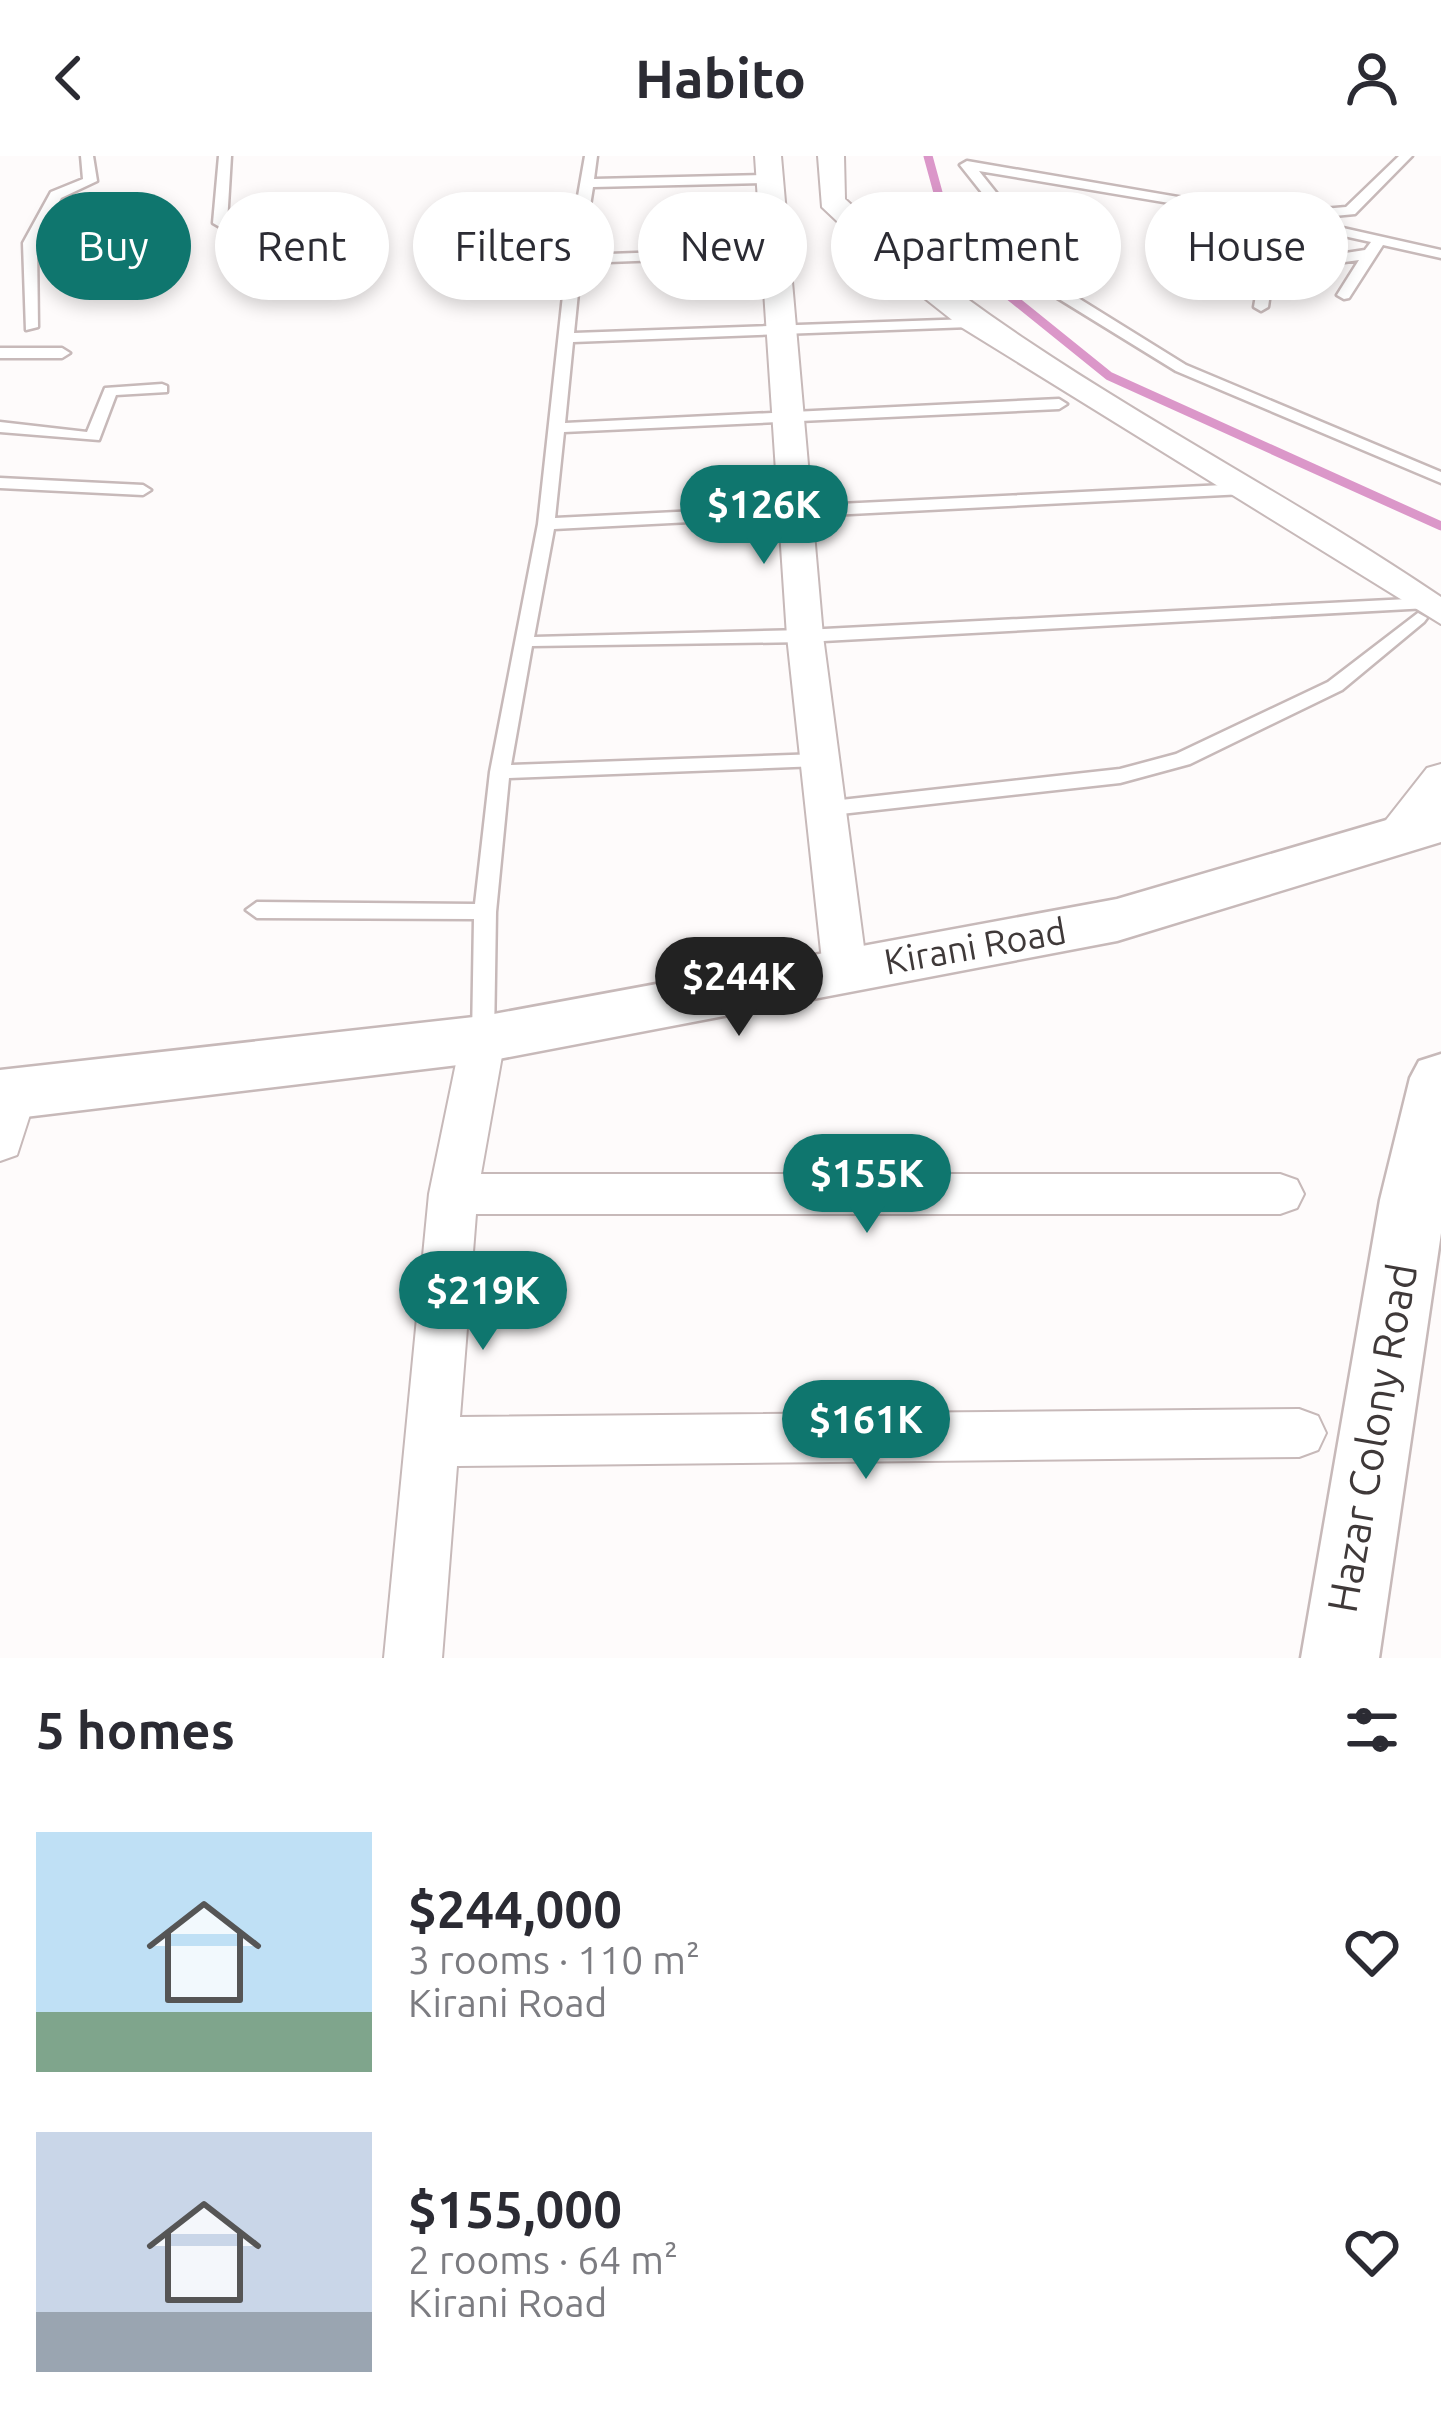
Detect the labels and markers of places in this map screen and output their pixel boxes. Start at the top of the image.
pin: $126K [680,465,848,567]
pin: $244K [655,937,823,1039]
pin: $155K [783,1134,951,1236]
pin: $219K [399,1251,567,1353]
pin: $161K [782,1380,950,1482]

